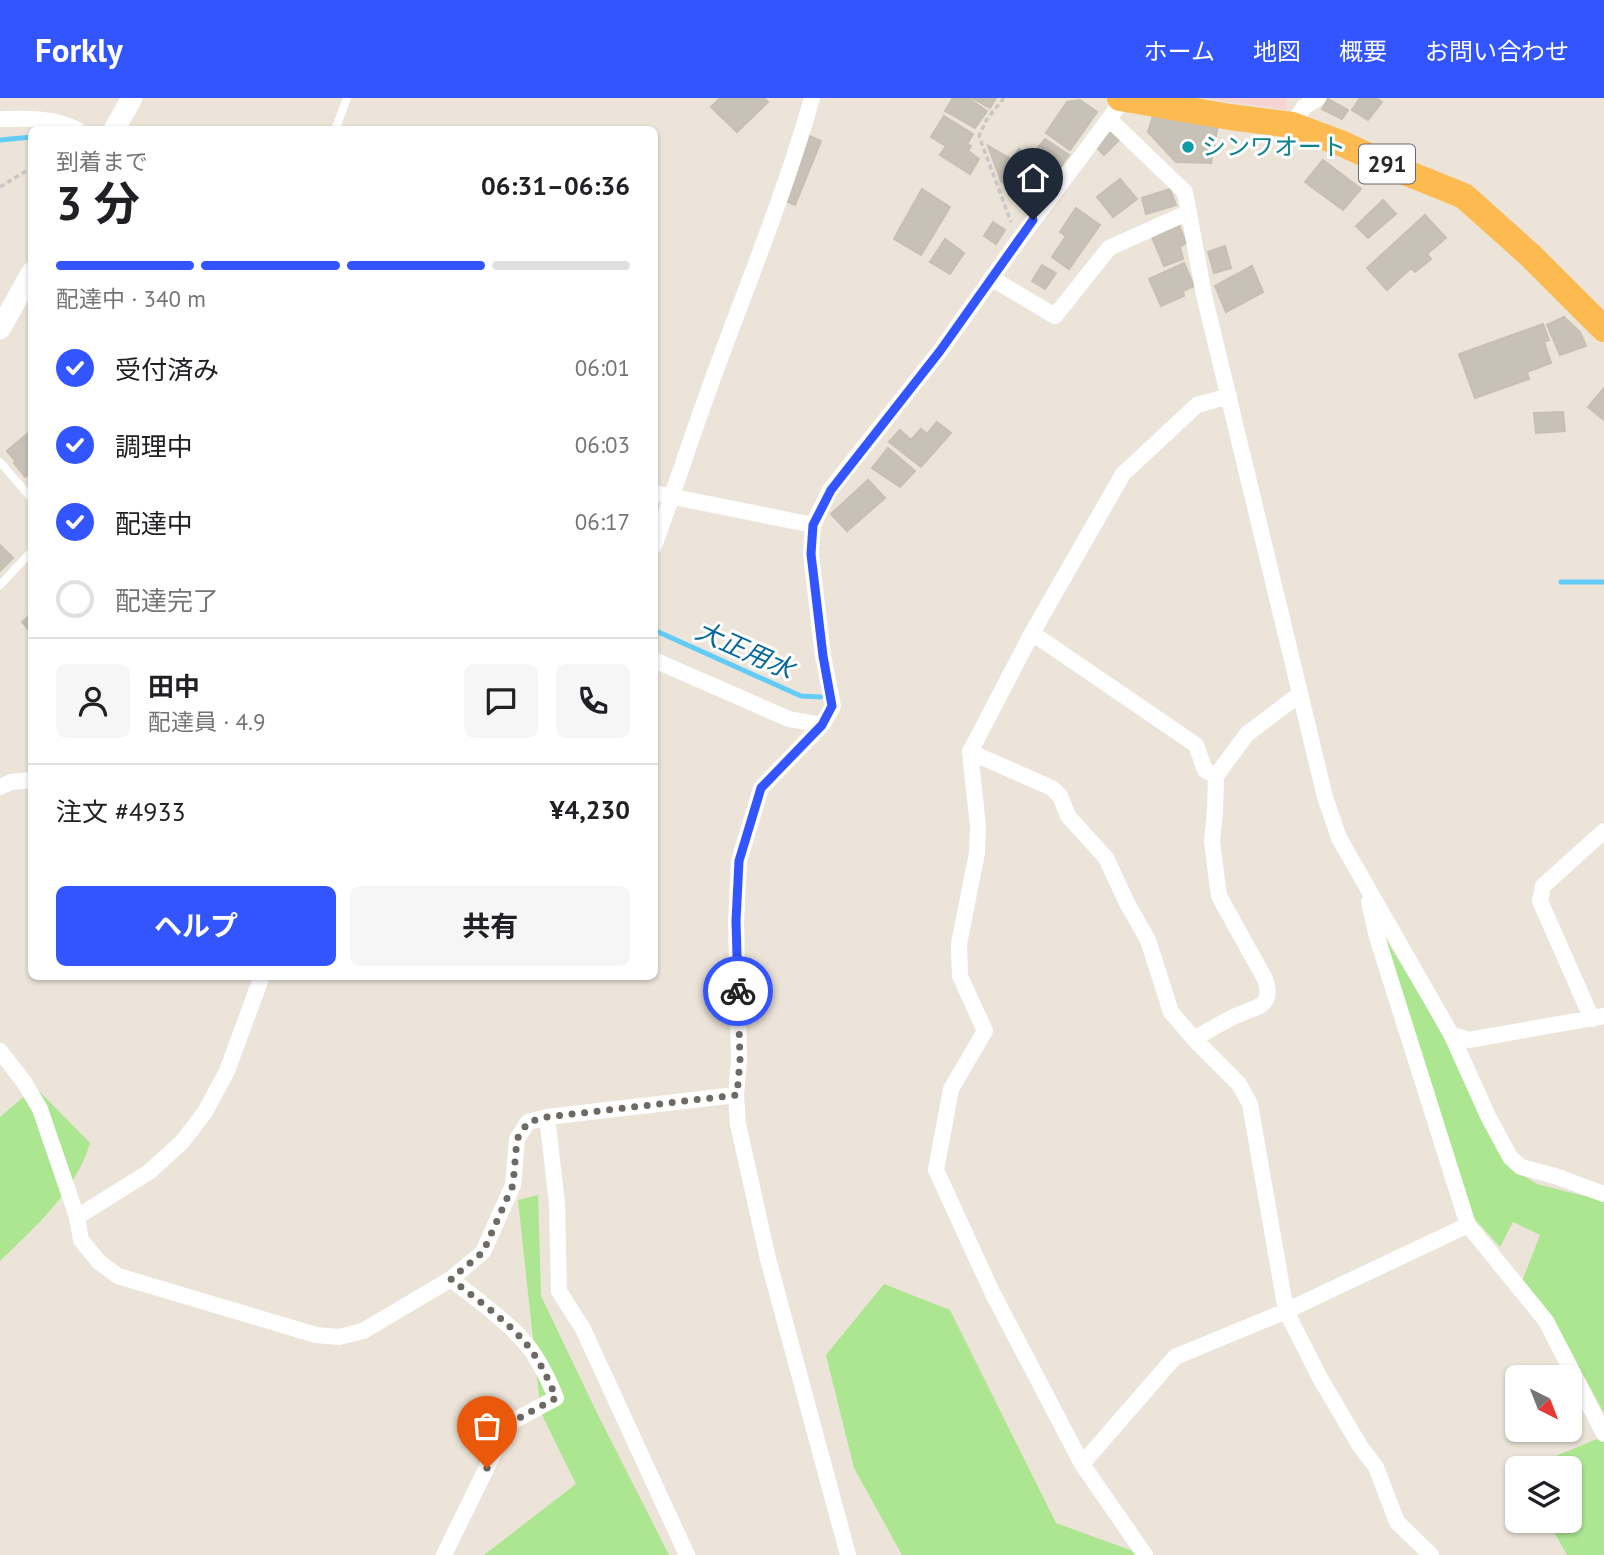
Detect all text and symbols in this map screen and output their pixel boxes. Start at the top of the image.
text: Forkly [35,28,123,71]
text: ホーム [1144,36,1215,67]
text: 地図 [1253,36,1301,67]
text: 概要 [1339,36,1387,67]
text: お問い合わせ [1425,36,1569,67]
place label: シンワオート [1202,131,1346,162]
marker: シンワオート [1180,139,1196,155]
road number: 291 [1359,144,1415,184]
text: 到着まで [56,147,148,176]
pin [1003,148,1063,220]
icon: home [1014,159,1052,197]
text: 06:31–06:36 [481,169,630,202]
text: 3 分 [56,173,140,233]
text: 配達中 · 340 m [56,284,206,313]
icon: check [56,349,94,387]
text: 受付済み [115,353,219,386]
text: 06:01 [575,353,630,382]
icon: check [56,426,94,464]
text: 調理中 [115,430,193,463]
text: 06:03 [575,430,630,459]
icon: check [56,503,94,541]
text: 配達中 [115,507,193,540]
text: 06:17 [575,507,630,536]
text: 配達完了 [115,584,219,617]
water label: 大正用水 [691,613,802,687]
button: person [56,664,130,738]
button: chat [464,664,538,738]
button: phone [556,664,630,738]
text: 田中 [148,670,200,703]
text: 配達員 · 4.9 [148,707,265,736]
text: ¥4,230 [550,793,630,826]
text: 注文 #4933 [56,795,186,828]
button: ヘルプ [56,886,336,966]
button: 共有 [350,886,630,966]
courier [703,956,773,1026]
icon: bike [719,972,757,1010]
north arrow [1505,1365,1582,1442]
map controls [1505,1365,1582,1533]
pin [457,1396,517,1468]
icon: bag [468,1407,506,1445]
button: layers [1505,1456,1582,1533]

